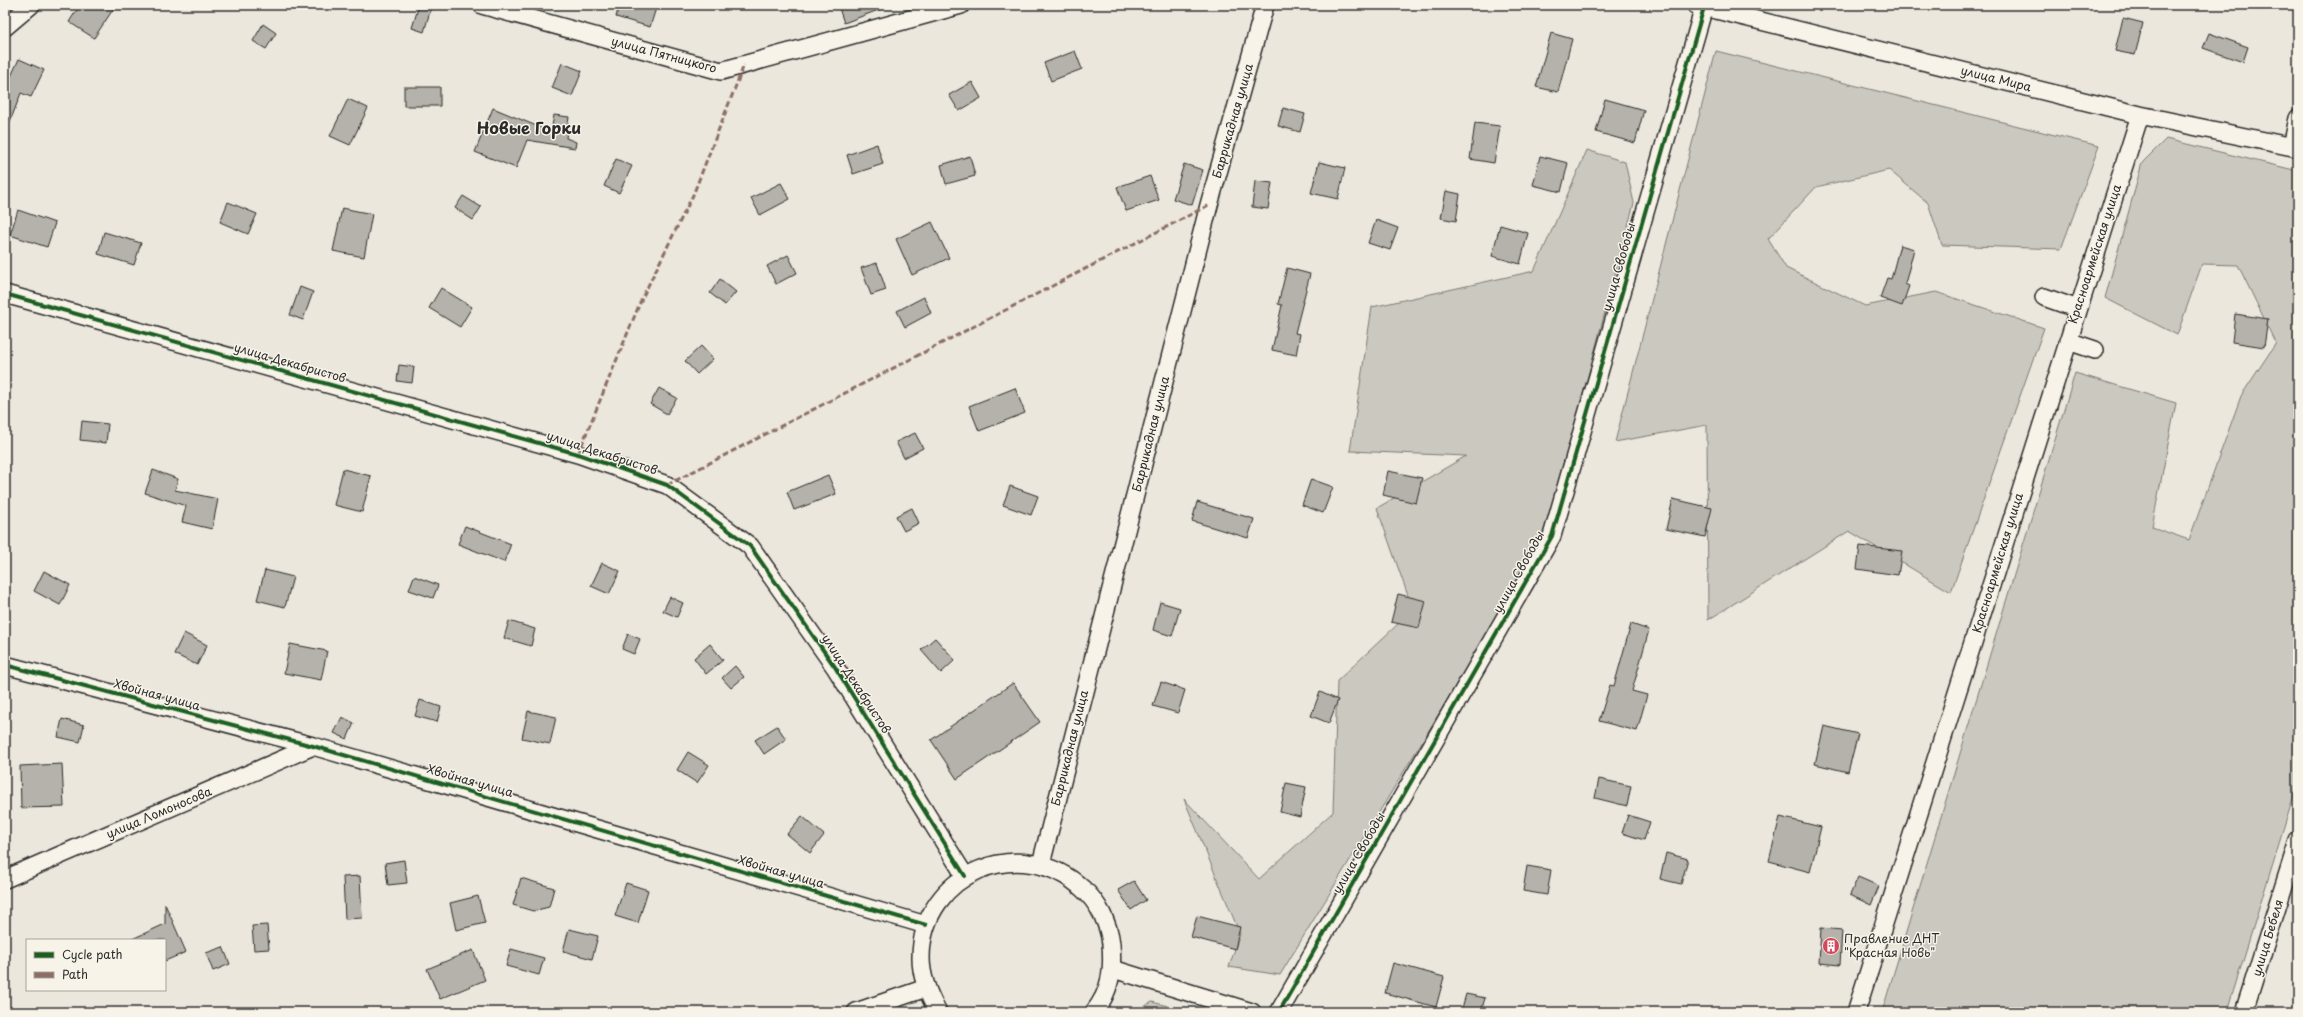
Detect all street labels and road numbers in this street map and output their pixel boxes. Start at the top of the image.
street label: улица Пятницкого [610,31,719,77]
street label: Баррикадная улица [1207,61,1257,180]
street label: улица Мира [1959,61,2034,96]
street label: Красноармейская улица [2063,181,2125,326]
street label: улица Свободы [1597,220,1639,313]
street label: улица Декабристов [232,337,348,387]
street label: Баррикадная улица [1127,374,1173,493]
street label: улица Декабристов [545,426,660,478]
street label: Красноармейская улица [1967,490,2027,635]
street label: улица Свободы [1488,527,1548,616]
street label: улица Декабристов [818,630,896,737]
street label: Хвойная улица [112,674,203,714]
street label: Баррикадная улица [1046,688,1092,807]
street label: Хвойная улица [425,759,516,801]
street label: улица Ломоносова [103,781,215,842]
street label: улица Свободы [1327,808,1389,897]
street label: Хвойная улица [736,850,827,892]
street label: улица Бебеля [2247,897,2287,978]

